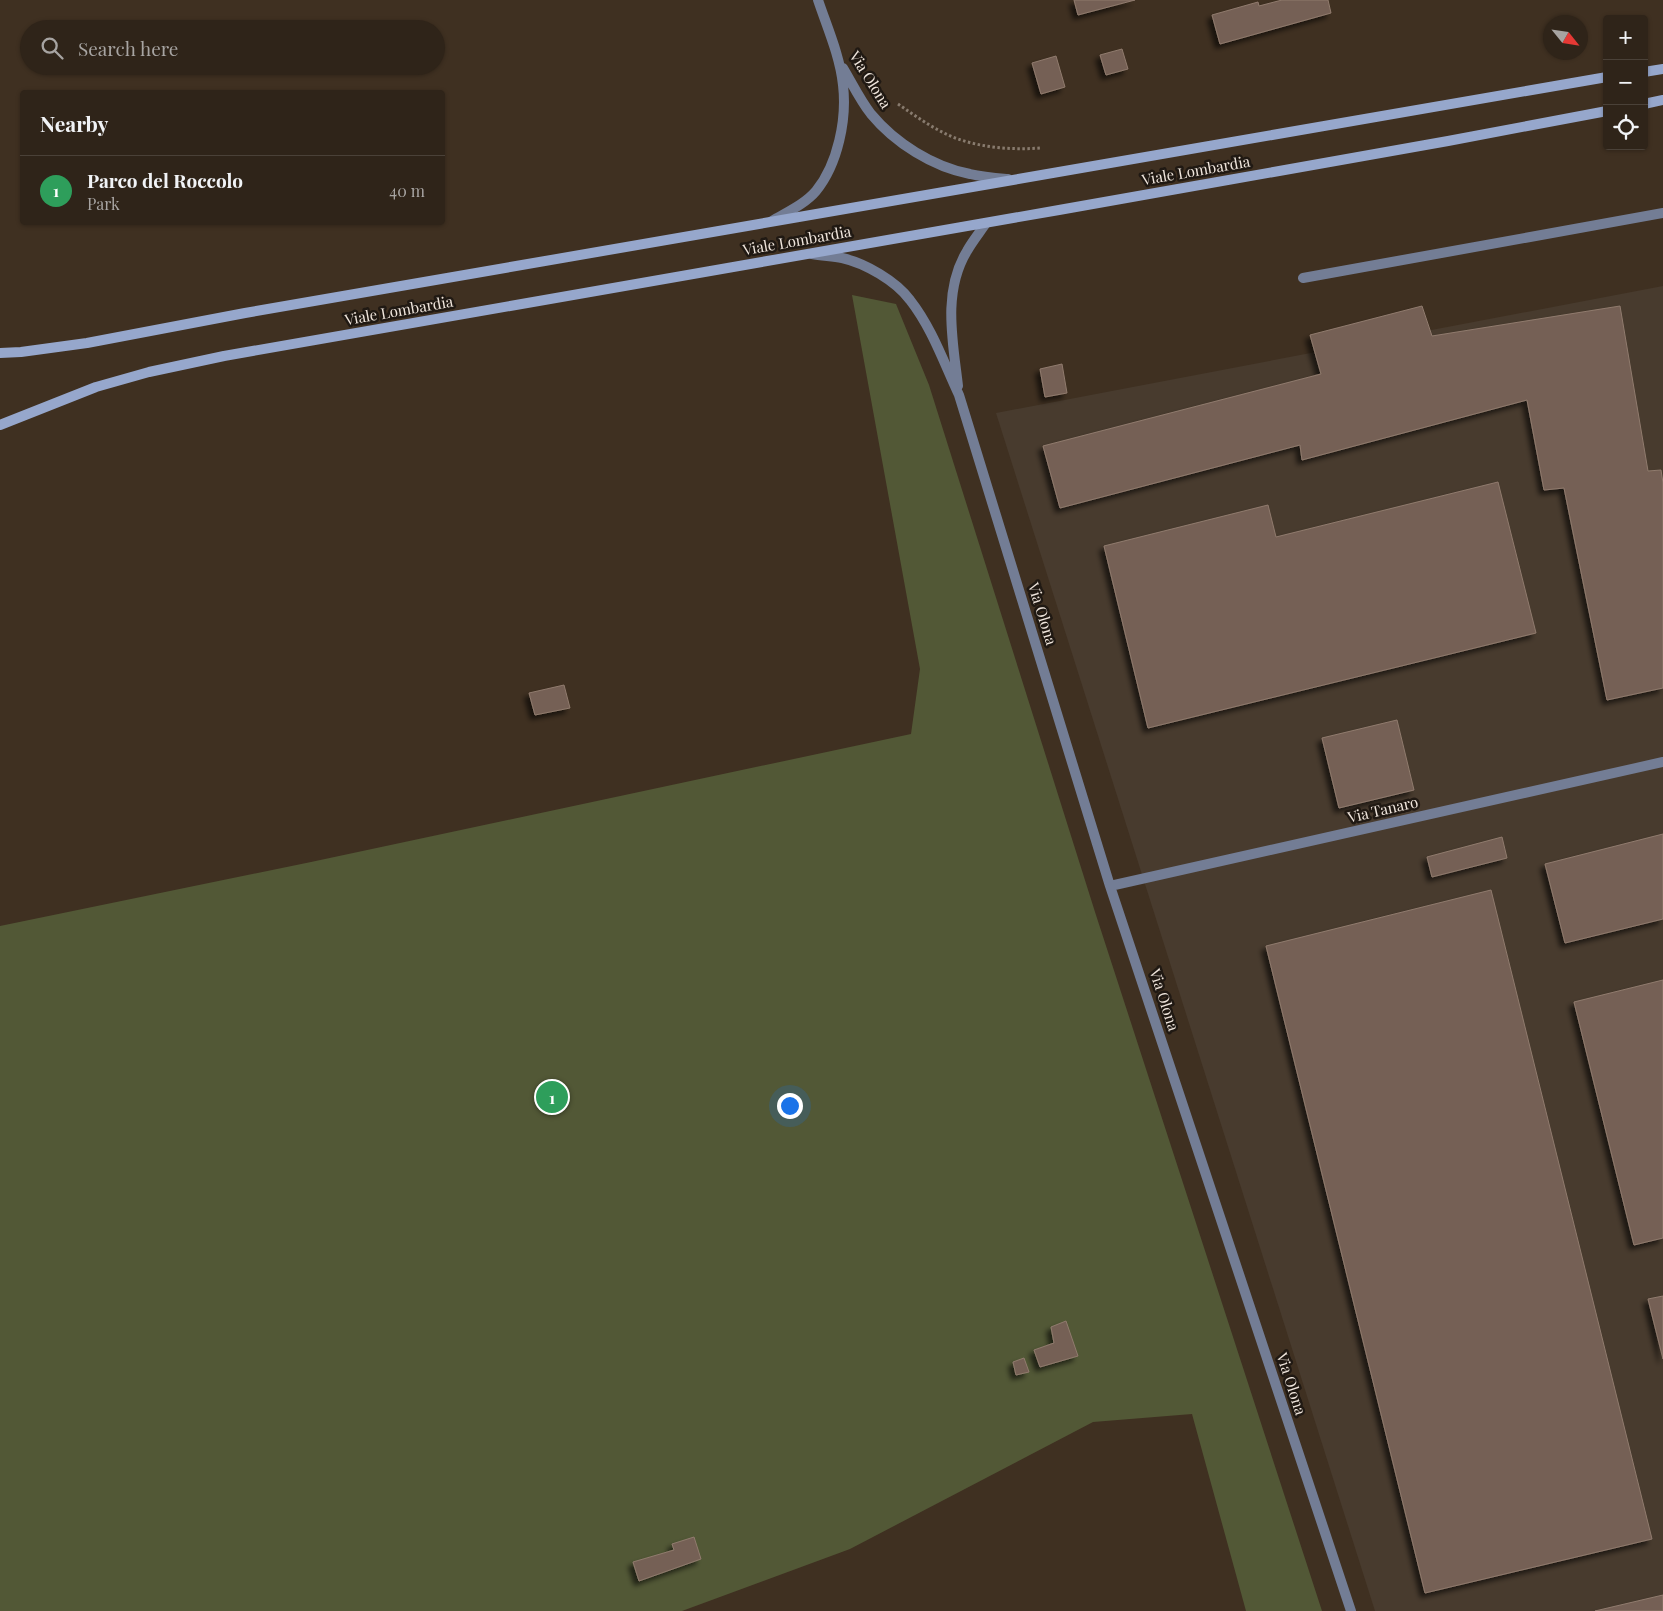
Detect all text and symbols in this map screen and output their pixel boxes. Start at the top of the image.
north arrow [1543,15,1588,60]
map controls [1603,15,1648,150]
button: + [1603,15,1648,60]
search box [20,20,445,75]
icon: search [38,34,66,62]
text: Search here [78,35,178,61]
street label: Via Olona [845,46,897,112]
button: − [1603,60,1648,105]
button: locate [1603,105,1648,150]
text: Nearby [40,109,109,137]
street label: Viale Lombardia [1139,151,1252,190]
text: Parco del Roccolo [87,167,243,193]
text: 1 [53,180,59,201]
text: 40 m [389,180,425,201]
text: Park [87,193,120,214]
street label: Viale Lombardia [740,221,853,260]
street label: Viale Lombardia [342,291,455,330]
street label: Via Olona [1024,579,1062,648]
street label: Via Tanaro [1345,791,1420,827]
street label: Via Olona [1145,965,1185,1034]
pin: 1 [536,1078,568,1116]
your location [777,1093,803,1119]
street label: Via Olona [1272,1349,1312,1418]

